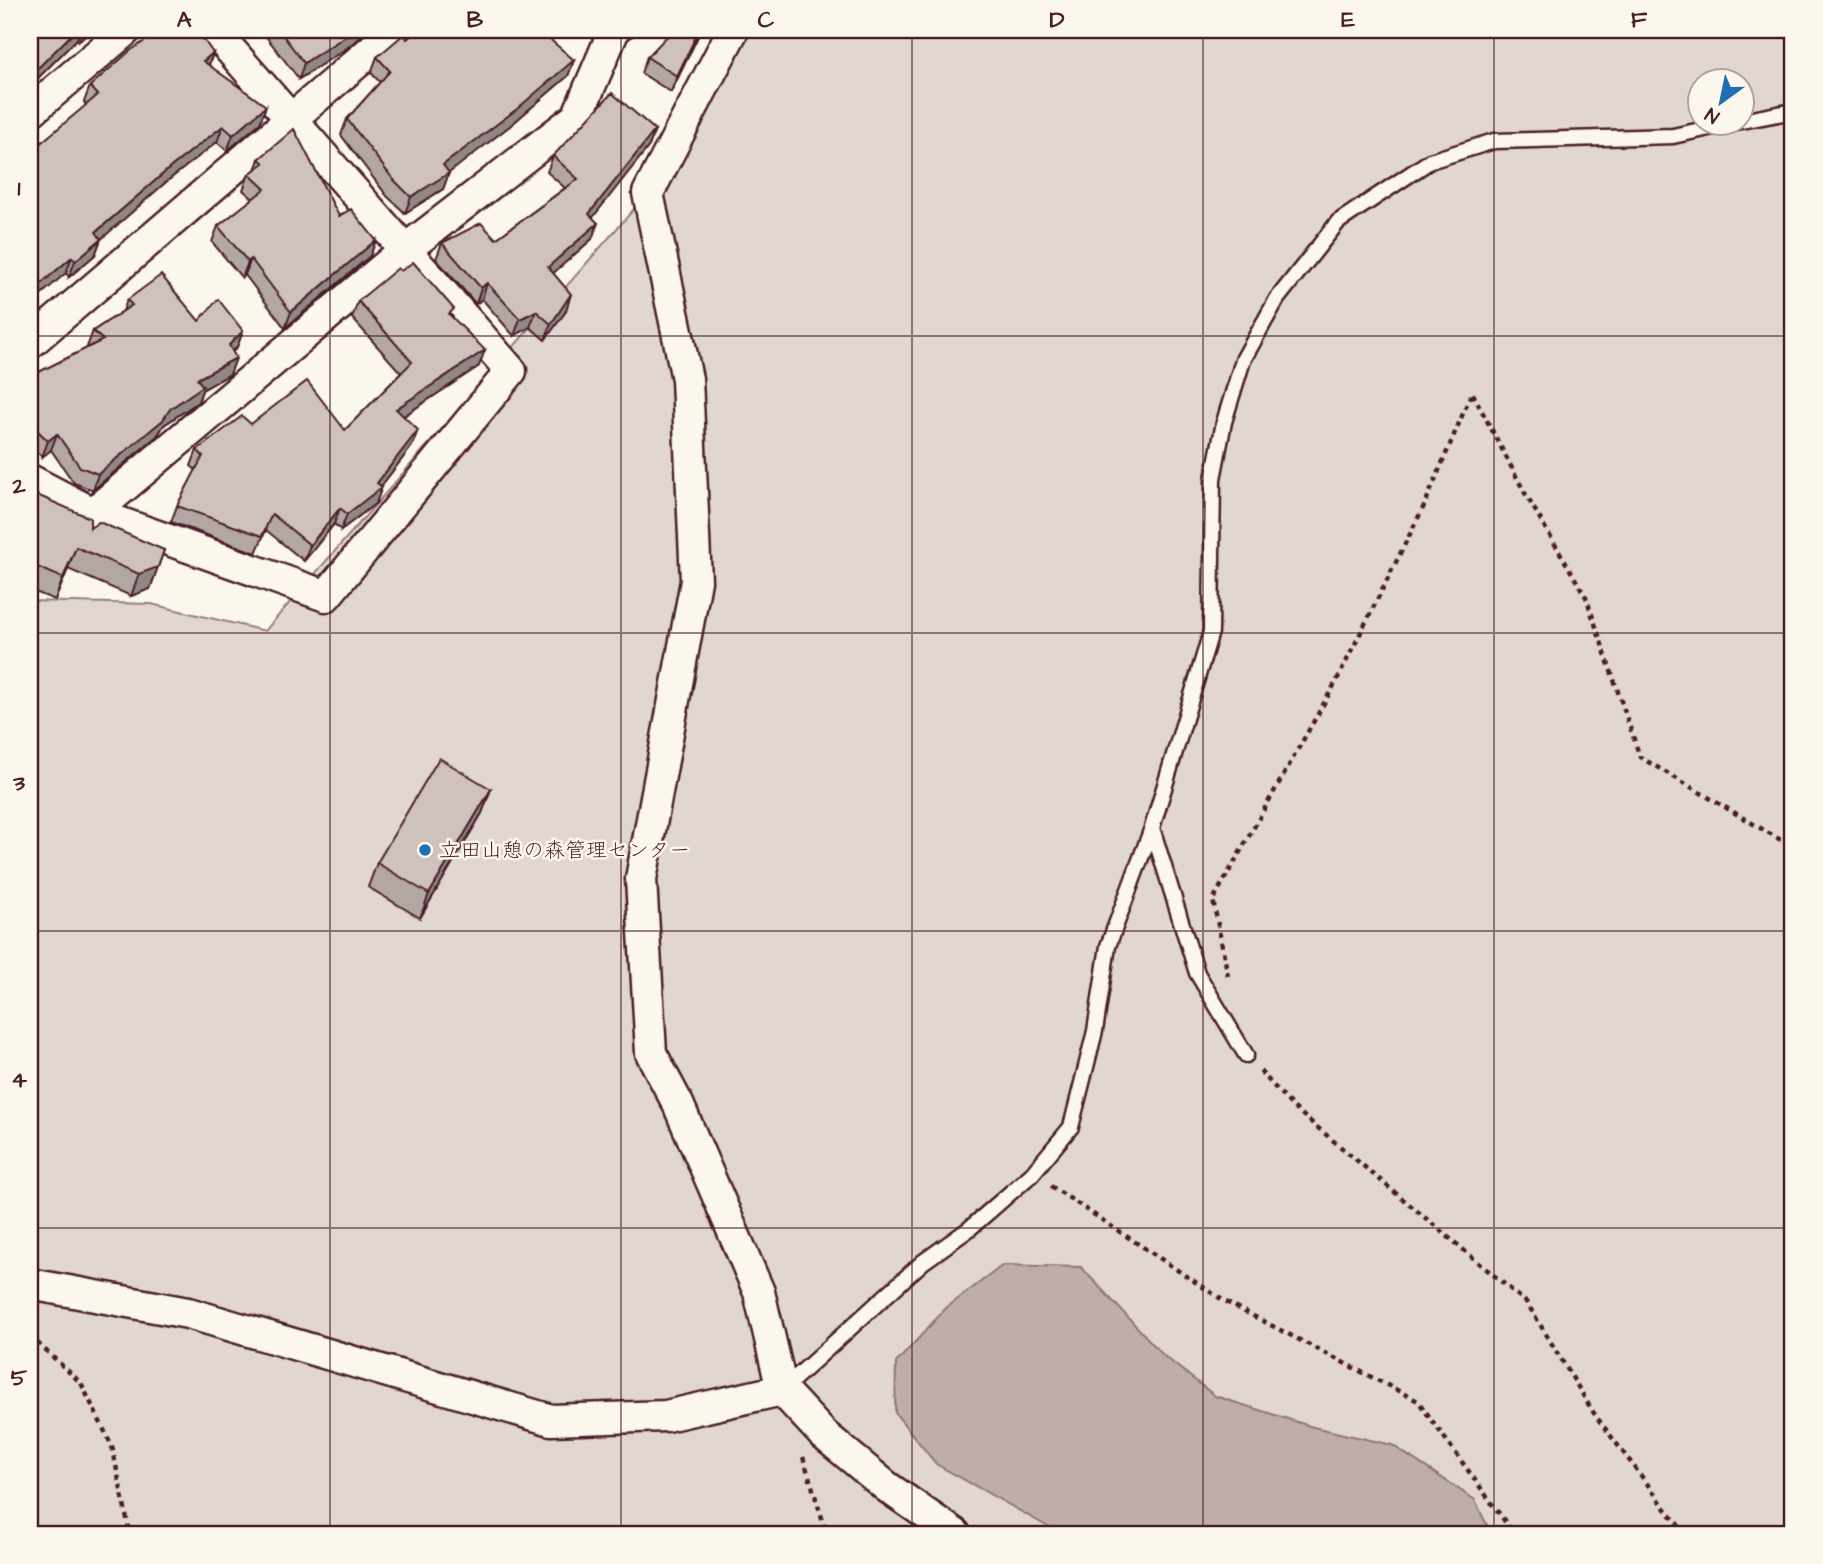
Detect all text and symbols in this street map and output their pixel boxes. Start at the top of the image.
text: A [177,4,192,36]
text: B [467,4,484,36]
text: C [758,4,775,36]
text: D [1050,4,1065,36]
text: E [1341,4,1355,36]
text: F [1631,4,1648,36]
north arrow [1686,66,1756,136]
text: N [1700,100,1725,130]
text: 1 [18,172,21,204]
text: 2 [11,470,26,502]
text: 3 [12,767,25,799]
place label: 立田山憩の森管理センター [439,836,690,865]
marker: 立田山憩の森管理センター [417,842,433,858]
text: 4 [11,1064,27,1096]
text: 5 [11,1362,28,1394]

